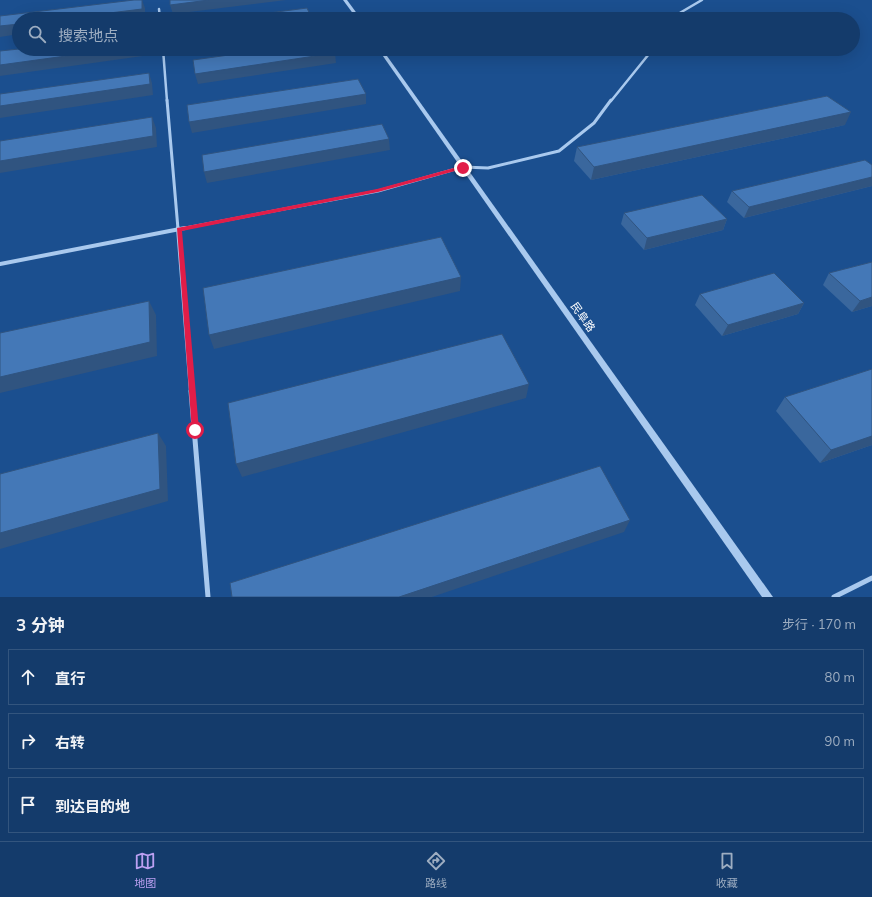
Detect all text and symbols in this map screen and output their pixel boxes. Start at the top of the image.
search box [12,12,860,56]
icon: search [26,23,48,45]
text: 搜索地点 [58,26,118,45]
route end [454,159,472,177]
street label: 民阜路 [568,299,598,335]
route start [186,421,204,439]
text: 3 分钟 [16,614,65,635]
text: 步行 · 170 m [782,616,856,632]
icon: ahead [17,666,39,688]
text: 直行 [55,669,85,688]
text: 80 m [825,669,855,685]
icon: right [17,730,39,752]
text: 右转 [55,733,85,752]
text: 90 m [825,733,855,749]
icon: arrive [17,794,39,816]
text: 到达目的地 [55,797,130,816]
tab: 地图 [134,850,156,890]
tab: 路线 [425,850,447,890]
tab: 收藏 [716,850,738,890]

